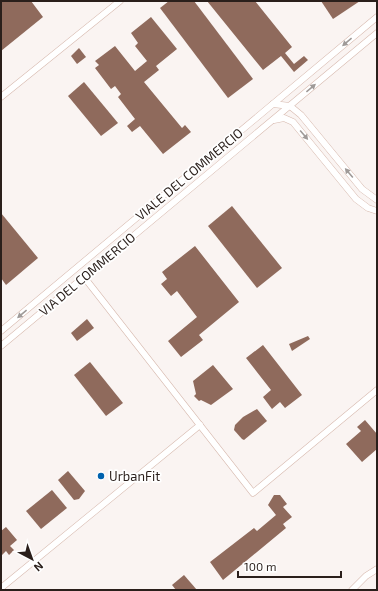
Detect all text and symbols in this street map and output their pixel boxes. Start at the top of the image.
one-way arrow [342,38,352,47]
one-way arrow [305,84,316,93]
street label: VIALE DEL COMMERCIO [132,124,246,224]
one-way arrow [300,130,308,141]
one-way arrow [345,168,354,179]
street label: VIA DEL COMMERCIO [36,229,138,319]
one-way arrow [16,309,27,318]
place label: UrbanFit [109,468,160,484]
marker: UrbanFit [96,471,106,481]
north arrow [12,539,52,579]
scale bar [238,553,341,579]
text: N [32,559,46,574]
text: 100 m [244,559,276,573]

